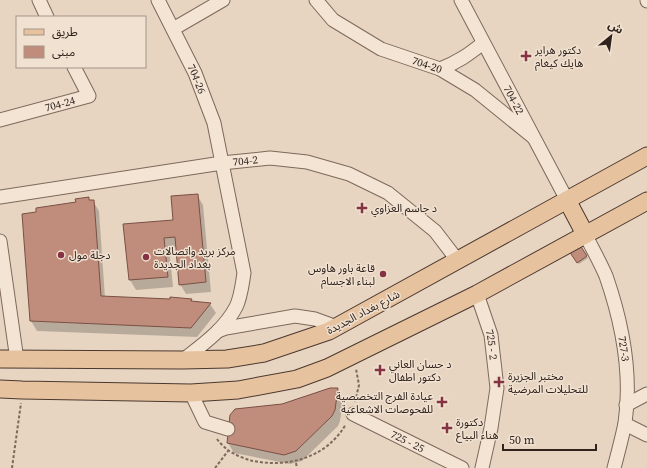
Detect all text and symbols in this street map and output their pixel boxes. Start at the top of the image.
legend [16,16,146,68]
north arrow [591,16,631,56]
text: ش [605,17,626,38]
text: طريق [52,24,78,40]
place label: دكتور هراير هايك كيغام [534,43,583,71]
text: مبنى [52,44,75,60]
marker: دكتور هراير هايك كيغام [520,50,532,62]
street label: 704-20 [410,53,444,77]
street label: 704-26 [184,62,209,97]
street label: 704-22 [500,83,528,118]
street label: 704-24 [43,93,77,116]
street label: 704-2 [232,152,259,170]
place label: د جاسم العزاوي [371,201,437,218]
marker: د جاسم العزاوي [356,202,368,214]
place label: مركز بريد واتصالات بغداد الجديدة [154,244,236,272]
place label: دجلة مول [69,248,111,263]
marker: دجلة مول [56,250,66,260]
marker: مركز بريد واتصالات بغداد الجديدة [141,252,151,262]
place label: قاعة باور هاوس لبناء الاجسام [308,261,375,289]
marker: قاعة باور هاوس لبناء الاجسام [378,269,388,279]
street label: شارع بغداد الجديدة [324,287,403,338]
street label: 725 - 2 [482,327,501,361]
street label: 727-3 [614,335,633,363]
place label: د حسان العاني دكتور اطفال [389,357,451,385]
marker: د حسان العاني دكتور اطفال [374,364,386,376]
place label: مختبر الجزيرة للتحليلات المرضية [508,369,588,397]
marker: مختبر الجزيرة للتحليلات المرضية [493,376,505,388]
place label: عيادة الفرج التخصصية للفحوصات الاشعاعية [336,389,433,417]
marker: عيادة الفرج التخصصية للفحوصات الاشعاعية [436,396,448,408]
place label: دكتورة هناء البياع [456,415,499,443]
marker: دكتورة هناء البياع [441,422,453,434]
scale bar [503,426,596,452]
street label: 725 - 25 [388,427,427,456]
text: 50 m [509,432,535,448]

